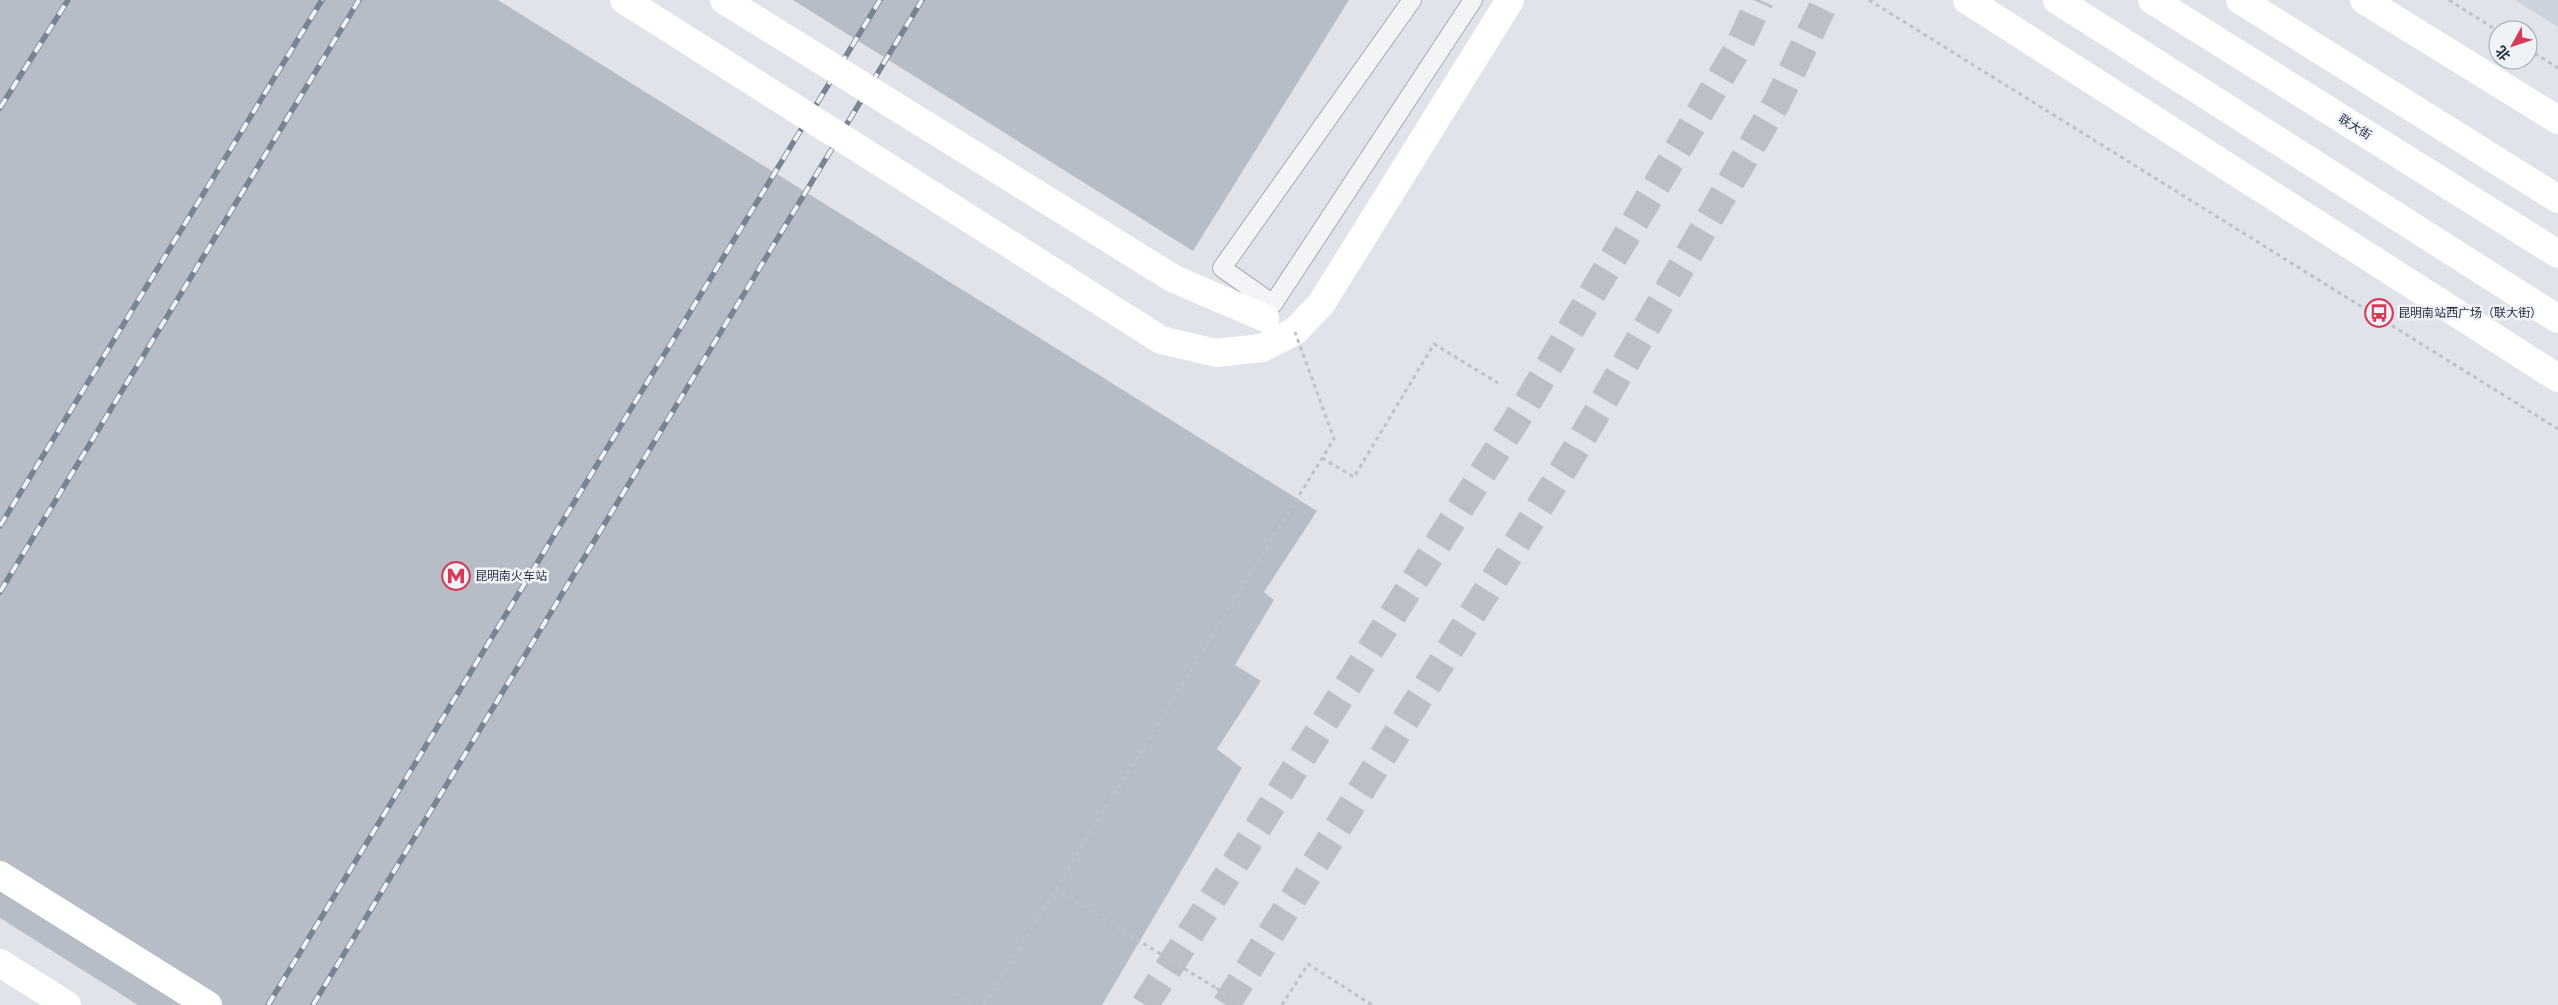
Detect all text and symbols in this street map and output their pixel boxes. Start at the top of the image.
north arrow [2488,20,2538,70]
text: 北 [2492,42,2514,64]
street label: 联大街 [2336,112,2374,142]
bus stop icon: 昆明南站西广场（联大街） [2364,298,2394,328]
place label: 昆明南站西广场（联大街） [2398,306,2542,320]
metro station icon: 昆明南火车站 [441,561,471,591]
place label: 昆明南火车站 [475,569,547,583]

